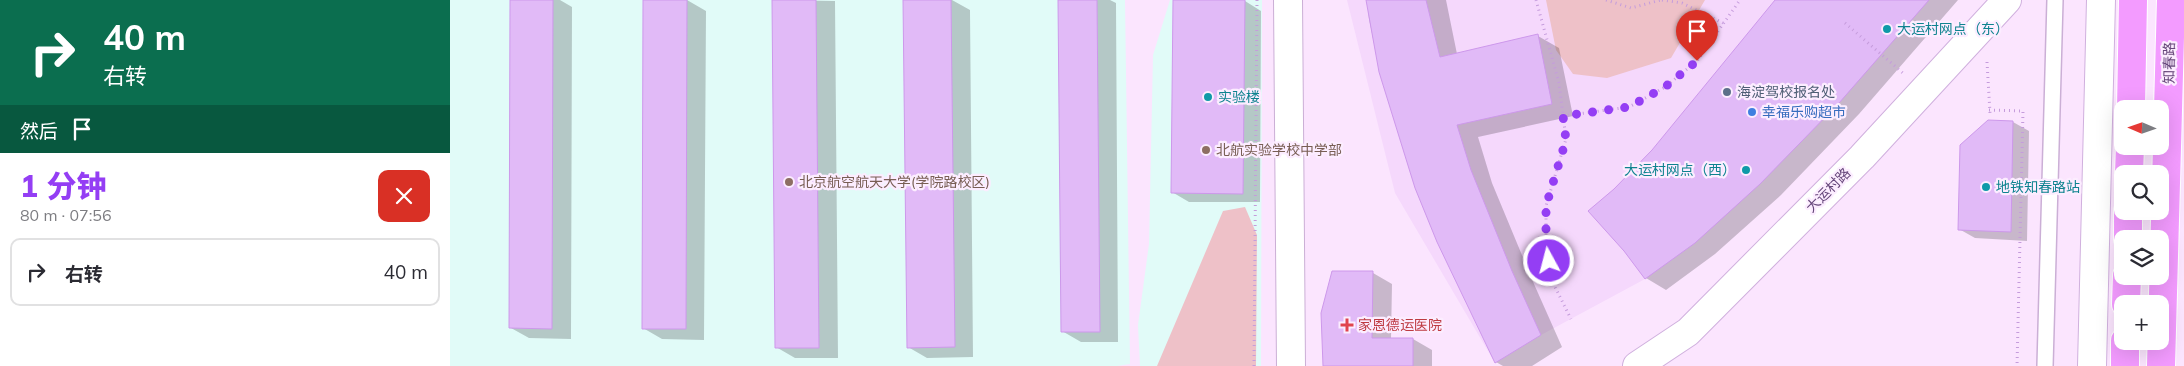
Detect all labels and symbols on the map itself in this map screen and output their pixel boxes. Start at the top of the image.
pin [1676,10,1718,61]
place label: 大运村网点（东） [1897,20,2009,38]
marker: 大运村网点（东） [1881,23,1893,35]
street label: 知春路 [2160,42,2178,84]
place label: 海淀驾校报名处 [1737,83,1835,101]
marker: 海淀驾校报名处 [1721,86,1733,98]
place label: 实验楼 [1218,88,1260,106]
marker: 实验楼 [1202,91,1214,103]
north arrow [2114,100,2169,155]
place label: 幸福乐购超市 [1762,103,1846,121]
marker: 幸福乐购超市 [1746,106,1758,118]
place label: 北航实验学校中学部 [1216,141,1342,159]
marker: 北航实验学校中学部 [1200,144,1212,156]
place label: 大运村网点（西） [1624,161,1736,179]
marker: 大运村网点（西） [1740,164,1752,176]
street label: 大运村路 [1802,164,1854,216]
place label: 北京航空航天大学(学院路校区) [799,173,990,191]
marker: 北京航空航天大学(学院路校区) [783,176,795,188]
place label: 地铁知春路站 [1996,178,2080,196]
marker: 地铁知春路站 [1980,181,1992,193]
position arrow [1522,234,1574,286]
place label: 家恩德运医院 [1358,316,1442,334]
marker: 家恩德运医院 [1340,318,1354,332]

